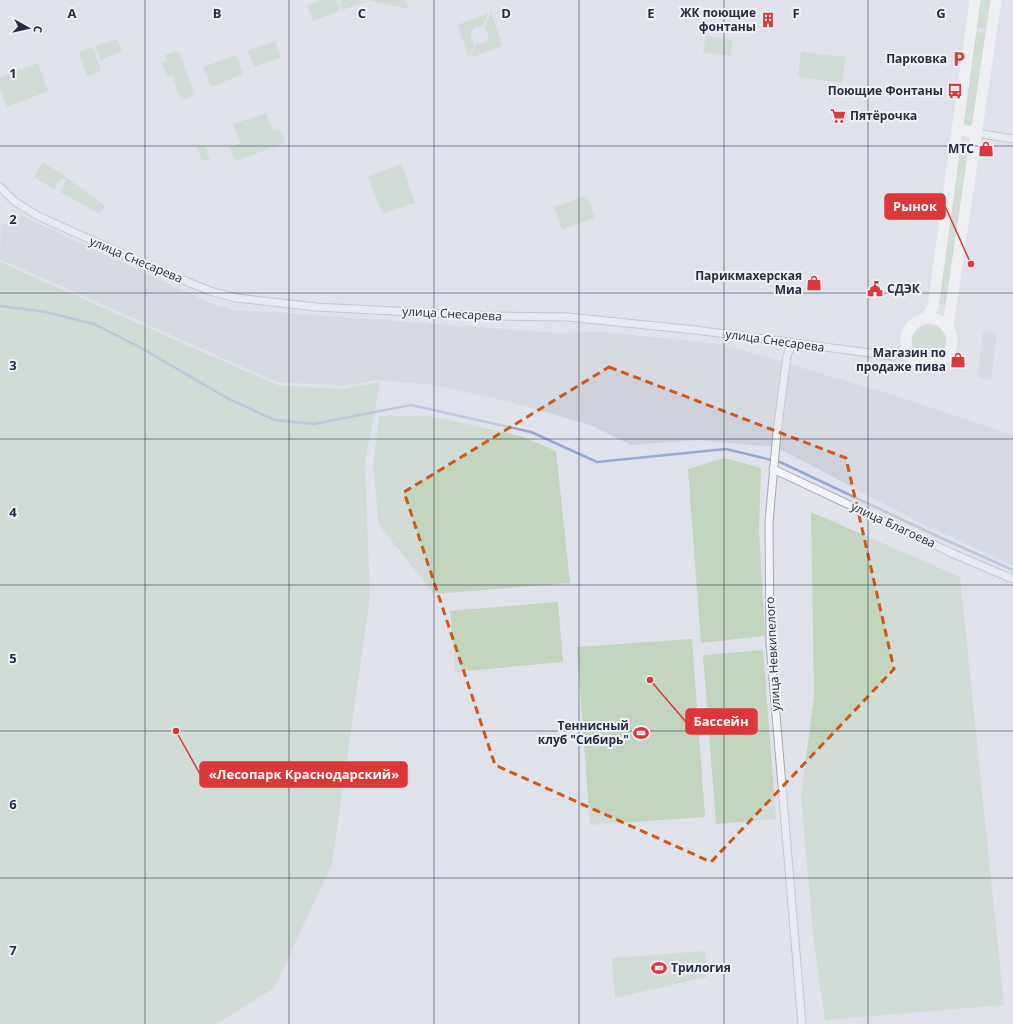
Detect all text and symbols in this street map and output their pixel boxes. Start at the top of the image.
text: A [68,4,77,22]
text: B [213,4,222,22]
text: C [358,4,366,22]
text: D [501,4,511,22]
text: E [647,4,655,22]
place label: ЖК поющие фонтаны [680,4,756,35]
text: F [792,4,800,22]
text: G [936,4,946,22]
north arrow [8,8,48,48]
building icon: ЖК поющие фонтаны [759,11,777,29]
text: С [30,25,46,34]
place label: Парковка [886,50,947,67]
parking icon: Парковка [950,50,968,68]
text: 1 [9,64,17,82]
place label: Поющие Фонтаны [828,82,943,99]
bus stop icon: Поющие Фонтаны [946,82,964,100]
supermarket icon: Пятёрочка [829,107,847,125]
place label: Пятёрочка [850,107,917,124]
place label: МТС [948,140,974,157]
shop icon: МТС [977,140,995,158]
callout: Рынок [885,194,945,219]
text: Рынок [893,197,938,215]
text: 2 [9,210,17,228]
street label: улица Снесарева [87,232,185,287]
place label: Парикмахерская Миа [695,267,802,298]
shop icon: Парикмахерская Миа [805,274,823,292]
public building icon: СДЭК [866,280,884,298]
place label: СДЭК [887,280,921,297]
street label: улица Снесарева [402,302,502,325]
street label: улица Снесарева [724,325,826,356]
place label: Магазин по продаже пива [856,344,946,375]
shop icon: Магазин по продаже пива [949,351,967,369]
text: 3 [9,356,17,374]
street label: улица Благоева [848,498,938,552]
text: 4 [9,503,17,521]
street label: улица Невкипелого [761,596,784,712]
text: 5 [9,649,17,667]
callout: Бассейн [686,709,757,734]
text: Бассейн [693,712,749,730]
place label: Теннисный клуб "Сибирь" [538,717,629,748]
sports icon: Теннисный клуб "Сибирь" [632,724,650,742]
callout: «Лесопарк Краснодарский» [200,762,407,787]
text: «Лесопарк Краснодарский» [209,765,399,783]
text: 6 [9,795,17,813]
text: 7 [9,941,17,959]
sports icon: Трилогия [650,959,668,977]
place label: Трилогия [671,959,731,976]

